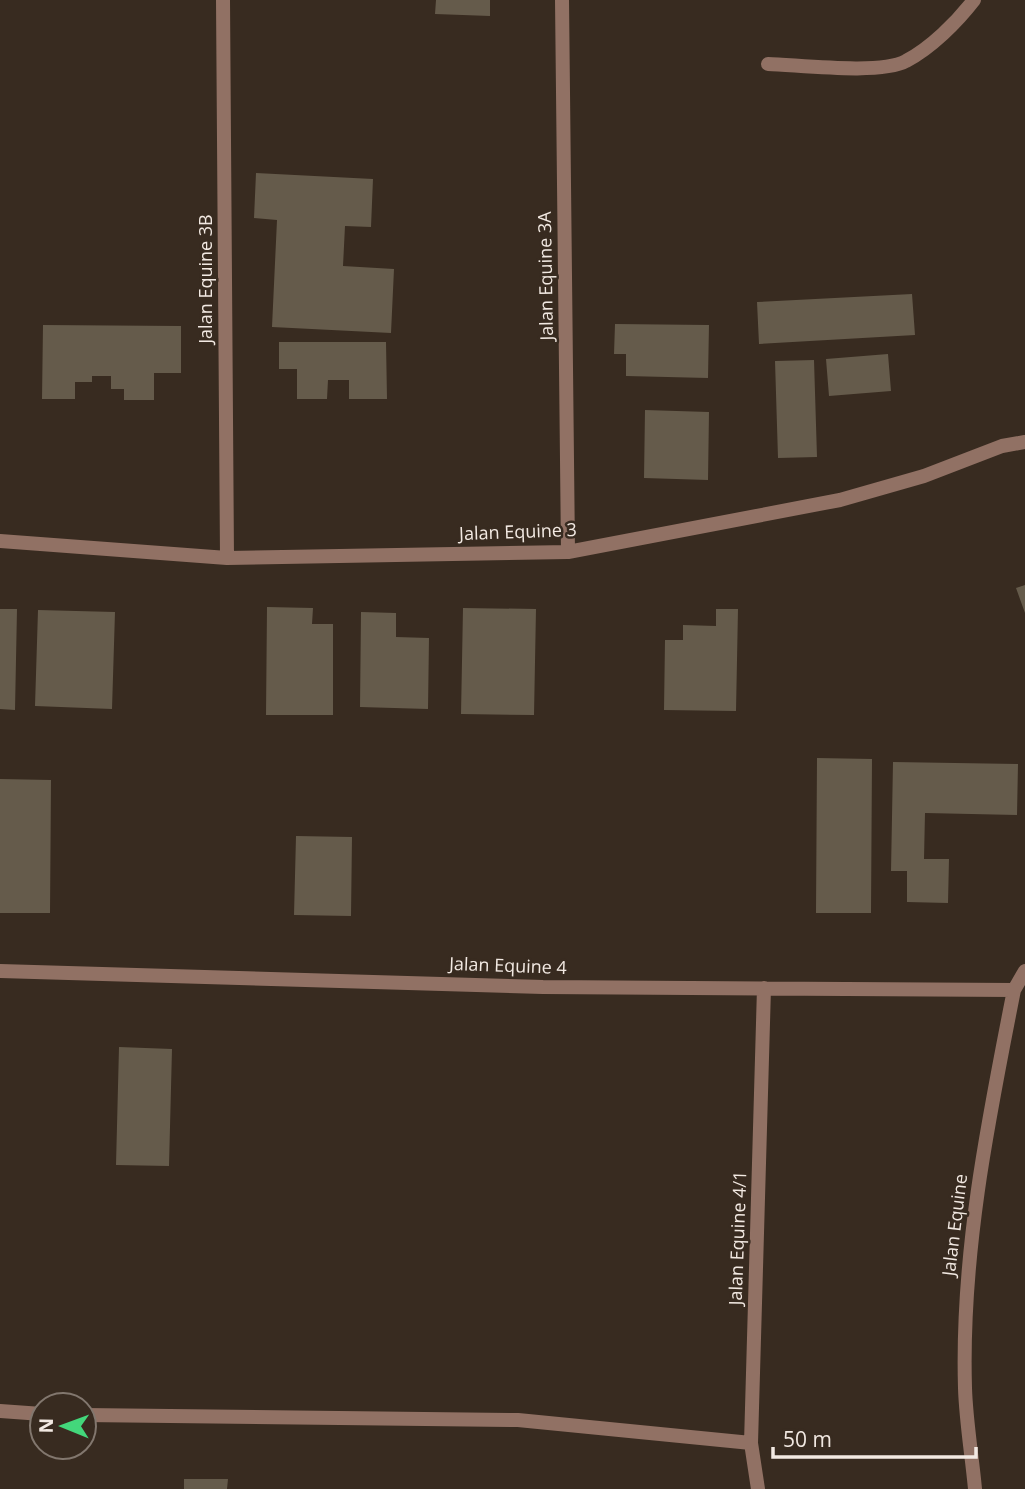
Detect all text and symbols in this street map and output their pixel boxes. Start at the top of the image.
street label: Jalan Equine 3A [532,211,558,343]
street label: Jalan Equine 3B [193,214,217,346]
street label: Jalan Equine 3 [457,517,577,545]
street label: Jalan Equine 4 [447,951,567,979]
street label: Jalan Equine 4/1 [723,1170,751,1308]
street label: Jalan Equine [936,1172,972,1279]
north arrow [28,1391,98,1461]
scale bar [773,1416,976,1460]
text: N [33,1418,59,1434]
text: 50 m [783,1425,832,1453]

